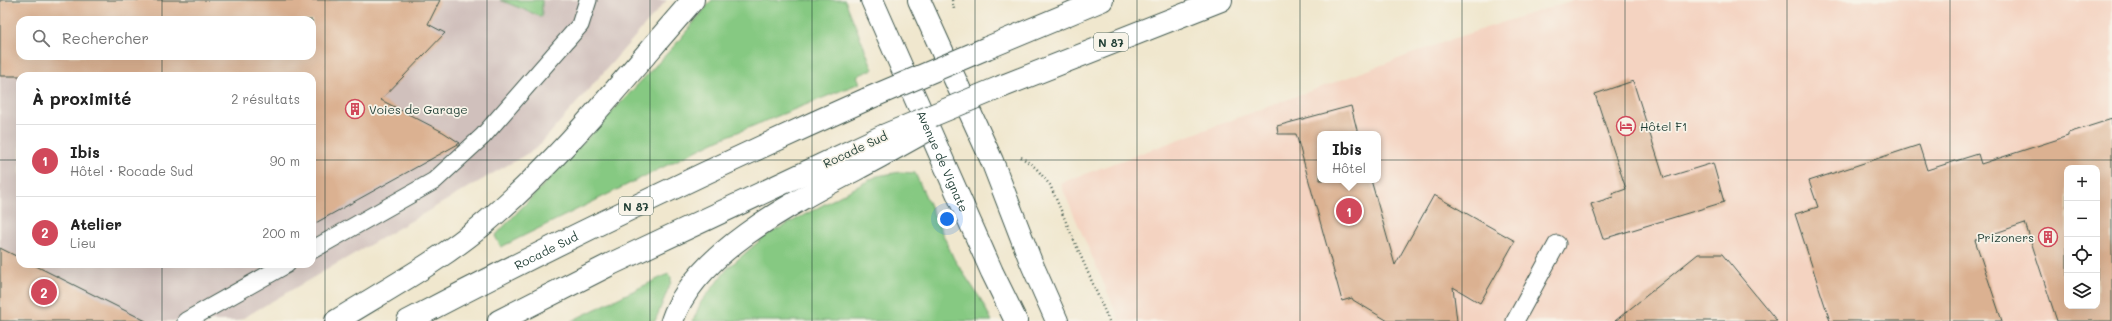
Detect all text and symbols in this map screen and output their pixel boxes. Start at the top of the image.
search box [16,16,316,60]
icon: search [30,27,52,49]
text: Rechercher [62,28,149,48]
road number: N 87 [1094,33,1128,51]
text: À proximité [32,87,131,109]
text: 2 résultats [231,90,300,107]
building icon: Voies de Garage [344,98,366,120]
place label: Voies de Garage [369,101,468,117]
street label: Avenue de Vignate [914,108,972,214]
hotel icon: Hôtel F1 [1615,115,1637,137]
place label: Hôtel F1 [1640,118,1687,134]
street label: Rocade Sud [820,127,890,171]
popup [1317,131,1381,183]
text: Ibis [1332,139,1362,159]
text: Ibis [70,142,100,162]
text: 1 [42,152,48,169]
text: 90 m [270,152,300,169]
text: Hôtel [1332,159,1366,176]
text: Hôtel · Rocade Sud [70,162,193,179]
map controls [2064,165,2100,309]
button: + [2064,165,2100,201]
pin: 1 [1336,196,1362,226]
road number: N 87 [619,197,653,215]
button: − [2064,201,2100,237]
your location [937,209,957,229]
text: Atelier [70,214,122,234]
text: 2 [41,224,49,241]
text: 200 m [262,224,300,241]
building icon: Prizoners [2037,226,2059,248]
street label: Rocade Sud [511,228,581,273]
place label: Prizoners [1977,229,2034,245]
text: Lieu [70,234,96,251]
button: locate [2064,237,2100,273]
button: layers [2064,273,2100,309]
pin: 2 [31,277,57,307]

